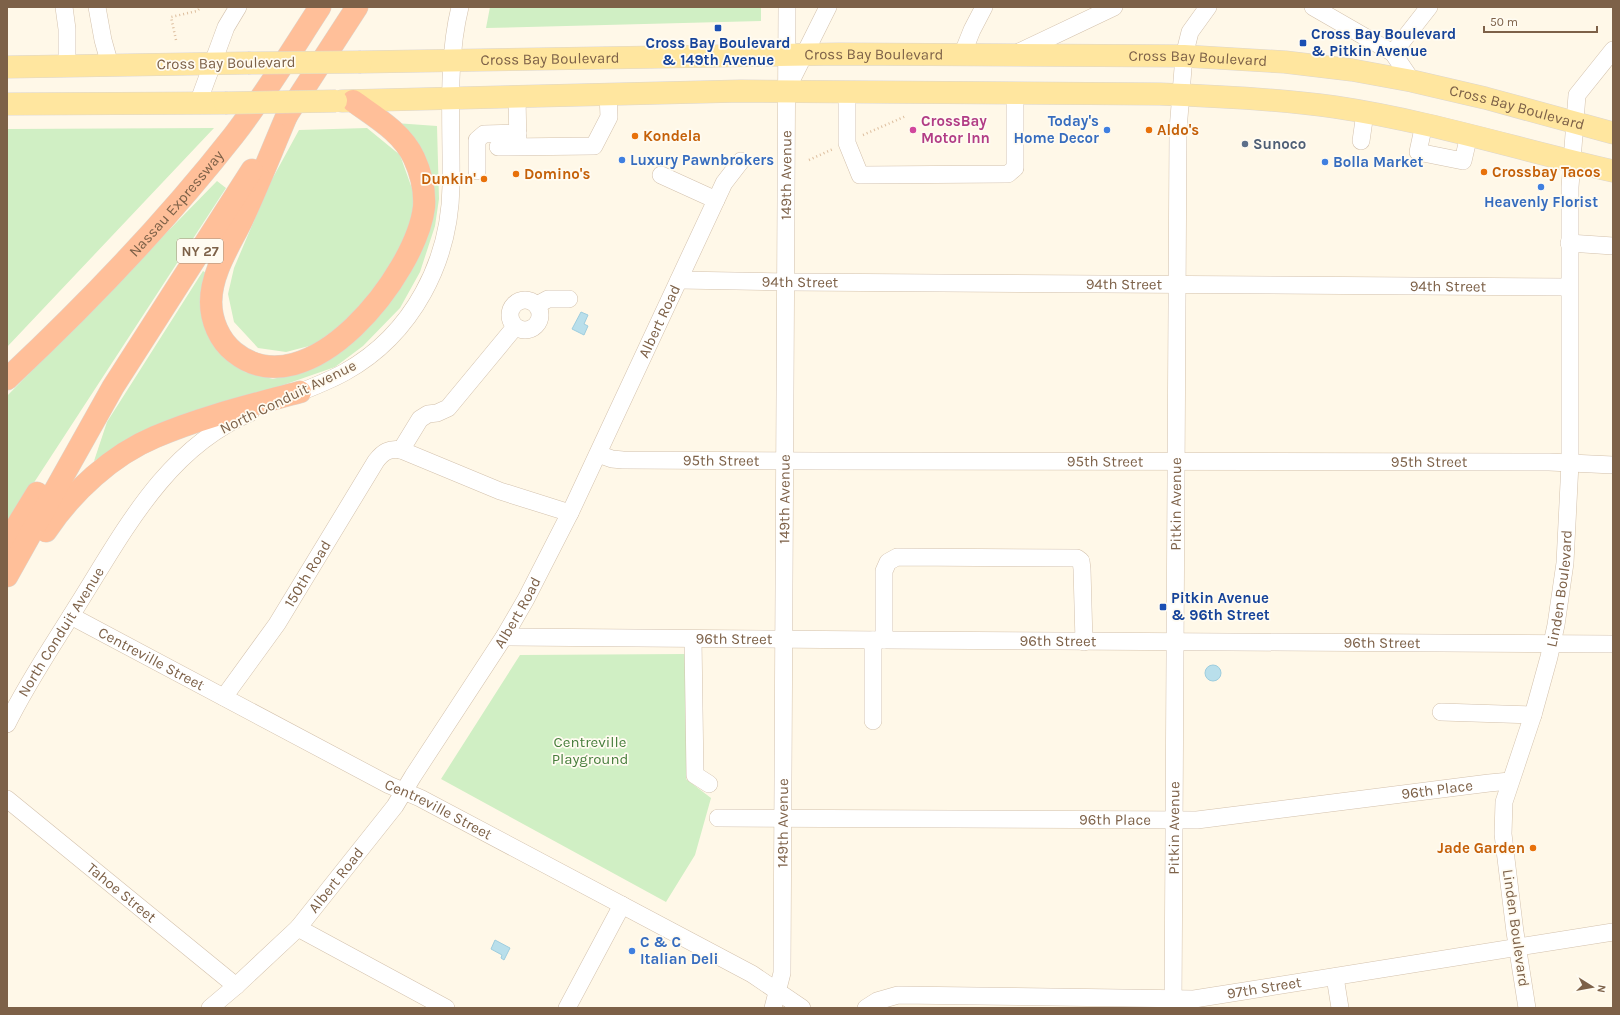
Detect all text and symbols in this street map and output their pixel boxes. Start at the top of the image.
scale bar [1484,8,1597,34]
text: 50 m [1490,15,1518,29]
marker: Cross Bay Boulevard & 149th Avenue [713,23,723,33]
place label: Cross Bay Boulevard & Pitkin Avenue [1311,25,1456,60]
place label: Cross Bay Boulevard & 149th Avenue [645,34,791,69]
marker: Cross Bay Boulevard & Pitkin Avenue [1298,38,1308,48]
street label: Cross Bay Boulevard [804,45,943,64]
street label: Cross Bay Boulevard [1128,47,1268,70]
street label: Cross Bay Boulevard [480,49,620,69]
street label: Cross Bay Boulevard [156,53,296,73]
street label: Cross Bay Boulevard [1448,81,1587,134]
place label: CrossBay Motor Inn [921,112,990,147]
place label: Today's Home Decor [1013,112,1099,147]
place label: Aldo's [1157,121,1199,139]
marker: CrossBay Motor Inn [908,125,918,135]
marker: Today's Home Decor [1102,125,1112,135]
marker: Aldo's [1144,125,1154,135]
place label: Kondela [643,127,701,145]
street label: 149th Avenue [777,130,795,220]
marker: Kondela [630,131,640,141]
place label: Sunoco [1253,135,1306,153]
marker: Sunoco [1240,139,1250,149]
street label: Nassau Expressway [125,147,227,260]
place label: Luxury Pawnbrokers [630,151,774,169]
place label: Bolla Market [1333,153,1424,171]
marker: Luxury Pawnbrokers [617,155,627,165]
marker: Bolla Market [1320,157,1330,167]
place label: Crossbay Tacos [1492,163,1601,181]
place label: Domino's [524,165,590,183]
marker: Crossbay Tacos [1479,167,1489,177]
marker: Domino's [511,169,521,179]
place label: Dunkin' [421,170,476,188]
marker: Dunkin' [479,174,489,184]
marker: Heavenly Florist [1536,182,1546,192]
place label: Heavenly Florist [1484,193,1598,211]
road number: NY 27 [177,239,223,263]
street label: 94th Street [762,273,839,291]
street label: 94th Street [1086,275,1163,293]
street label: 94th Street [1410,277,1487,295]
street label: Albert Road [635,282,684,361]
street label: North Conduit Avenue [217,356,359,438]
street label: 95th Street [683,451,760,470]
street label: 95th Street [1067,452,1144,470]
street label: 95th Street [1391,453,1468,471]
street label: 149th Avenue [775,454,794,544]
street label: Pitkin Avenue [1167,457,1185,551]
street label: Linden Boulevard [1542,529,1576,649]
street label: 150th Road [280,537,335,611]
street label: North Conduit Avenue [14,564,108,700]
street label: Albert Road [490,574,545,651]
place label: Pitkin Avenue & 96th Street [1171,589,1270,624]
marker: Pitkin Avenue & 96th Street [1158,602,1168,612]
street label: Centreville Street [95,623,208,694]
street label: 96th Street [696,630,773,648]
street label: 96th Street [1020,632,1097,650]
street label: 96th Street [1344,634,1421,652]
park label: Centreville Playground [552,733,628,768]
street label: Centreville Street [382,775,495,844]
street label: 96th Place [1400,776,1474,803]
street label: 149th Avenue [774,778,792,868]
street label: Pitkin Avenue [1165,781,1183,875]
street label: 96th Place [1079,811,1151,829]
place label: Jade Garden [1437,839,1525,857]
marker: Jade Garden [1528,843,1538,853]
street label: Albert Road [304,844,367,917]
street label: Tahoe Street [83,859,160,926]
street label: Linden Boulevard [1499,868,1533,988]
place label: C & C Italian Deli [640,933,718,968]
marker: C & C Italian Deli [627,946,637,956]
north arrow [1572,967,1612,1007]
street label: 97th Street [1226,973,1303,1003]
text: N [1594,984,1608,994]

